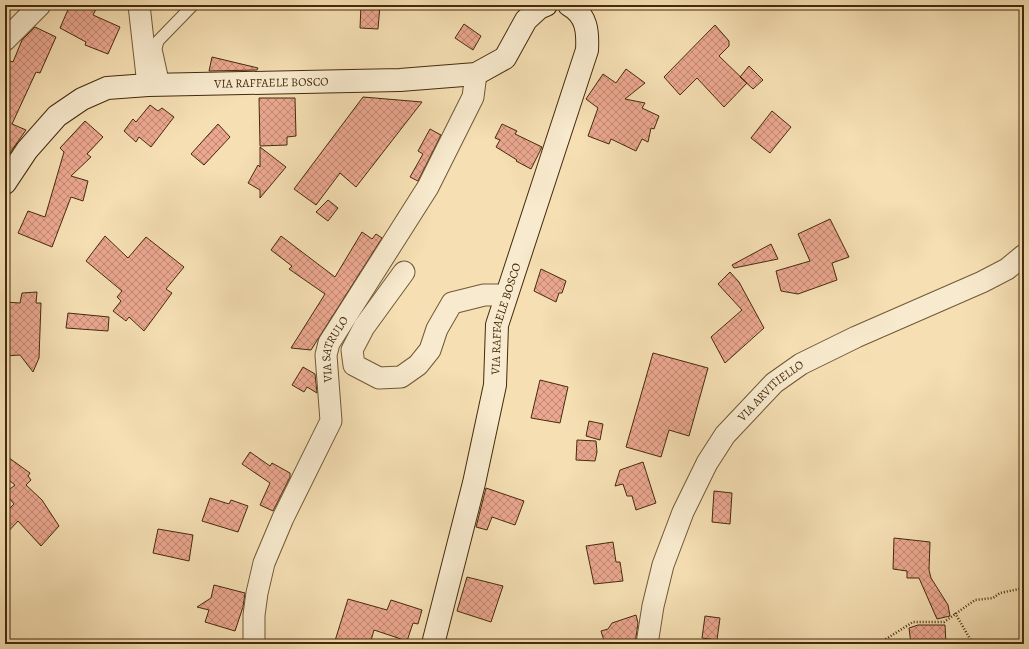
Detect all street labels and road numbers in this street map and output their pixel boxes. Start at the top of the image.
street label: VIA RAFFAELE BOSCO [213,73,329,92]
street label: VIA RAFFAELE BOSCO [487,261,525,376]
street label: VIA SATRULO [318,313,352,384]
street label: VIA ARVITIELLO [733,356,807,426]

